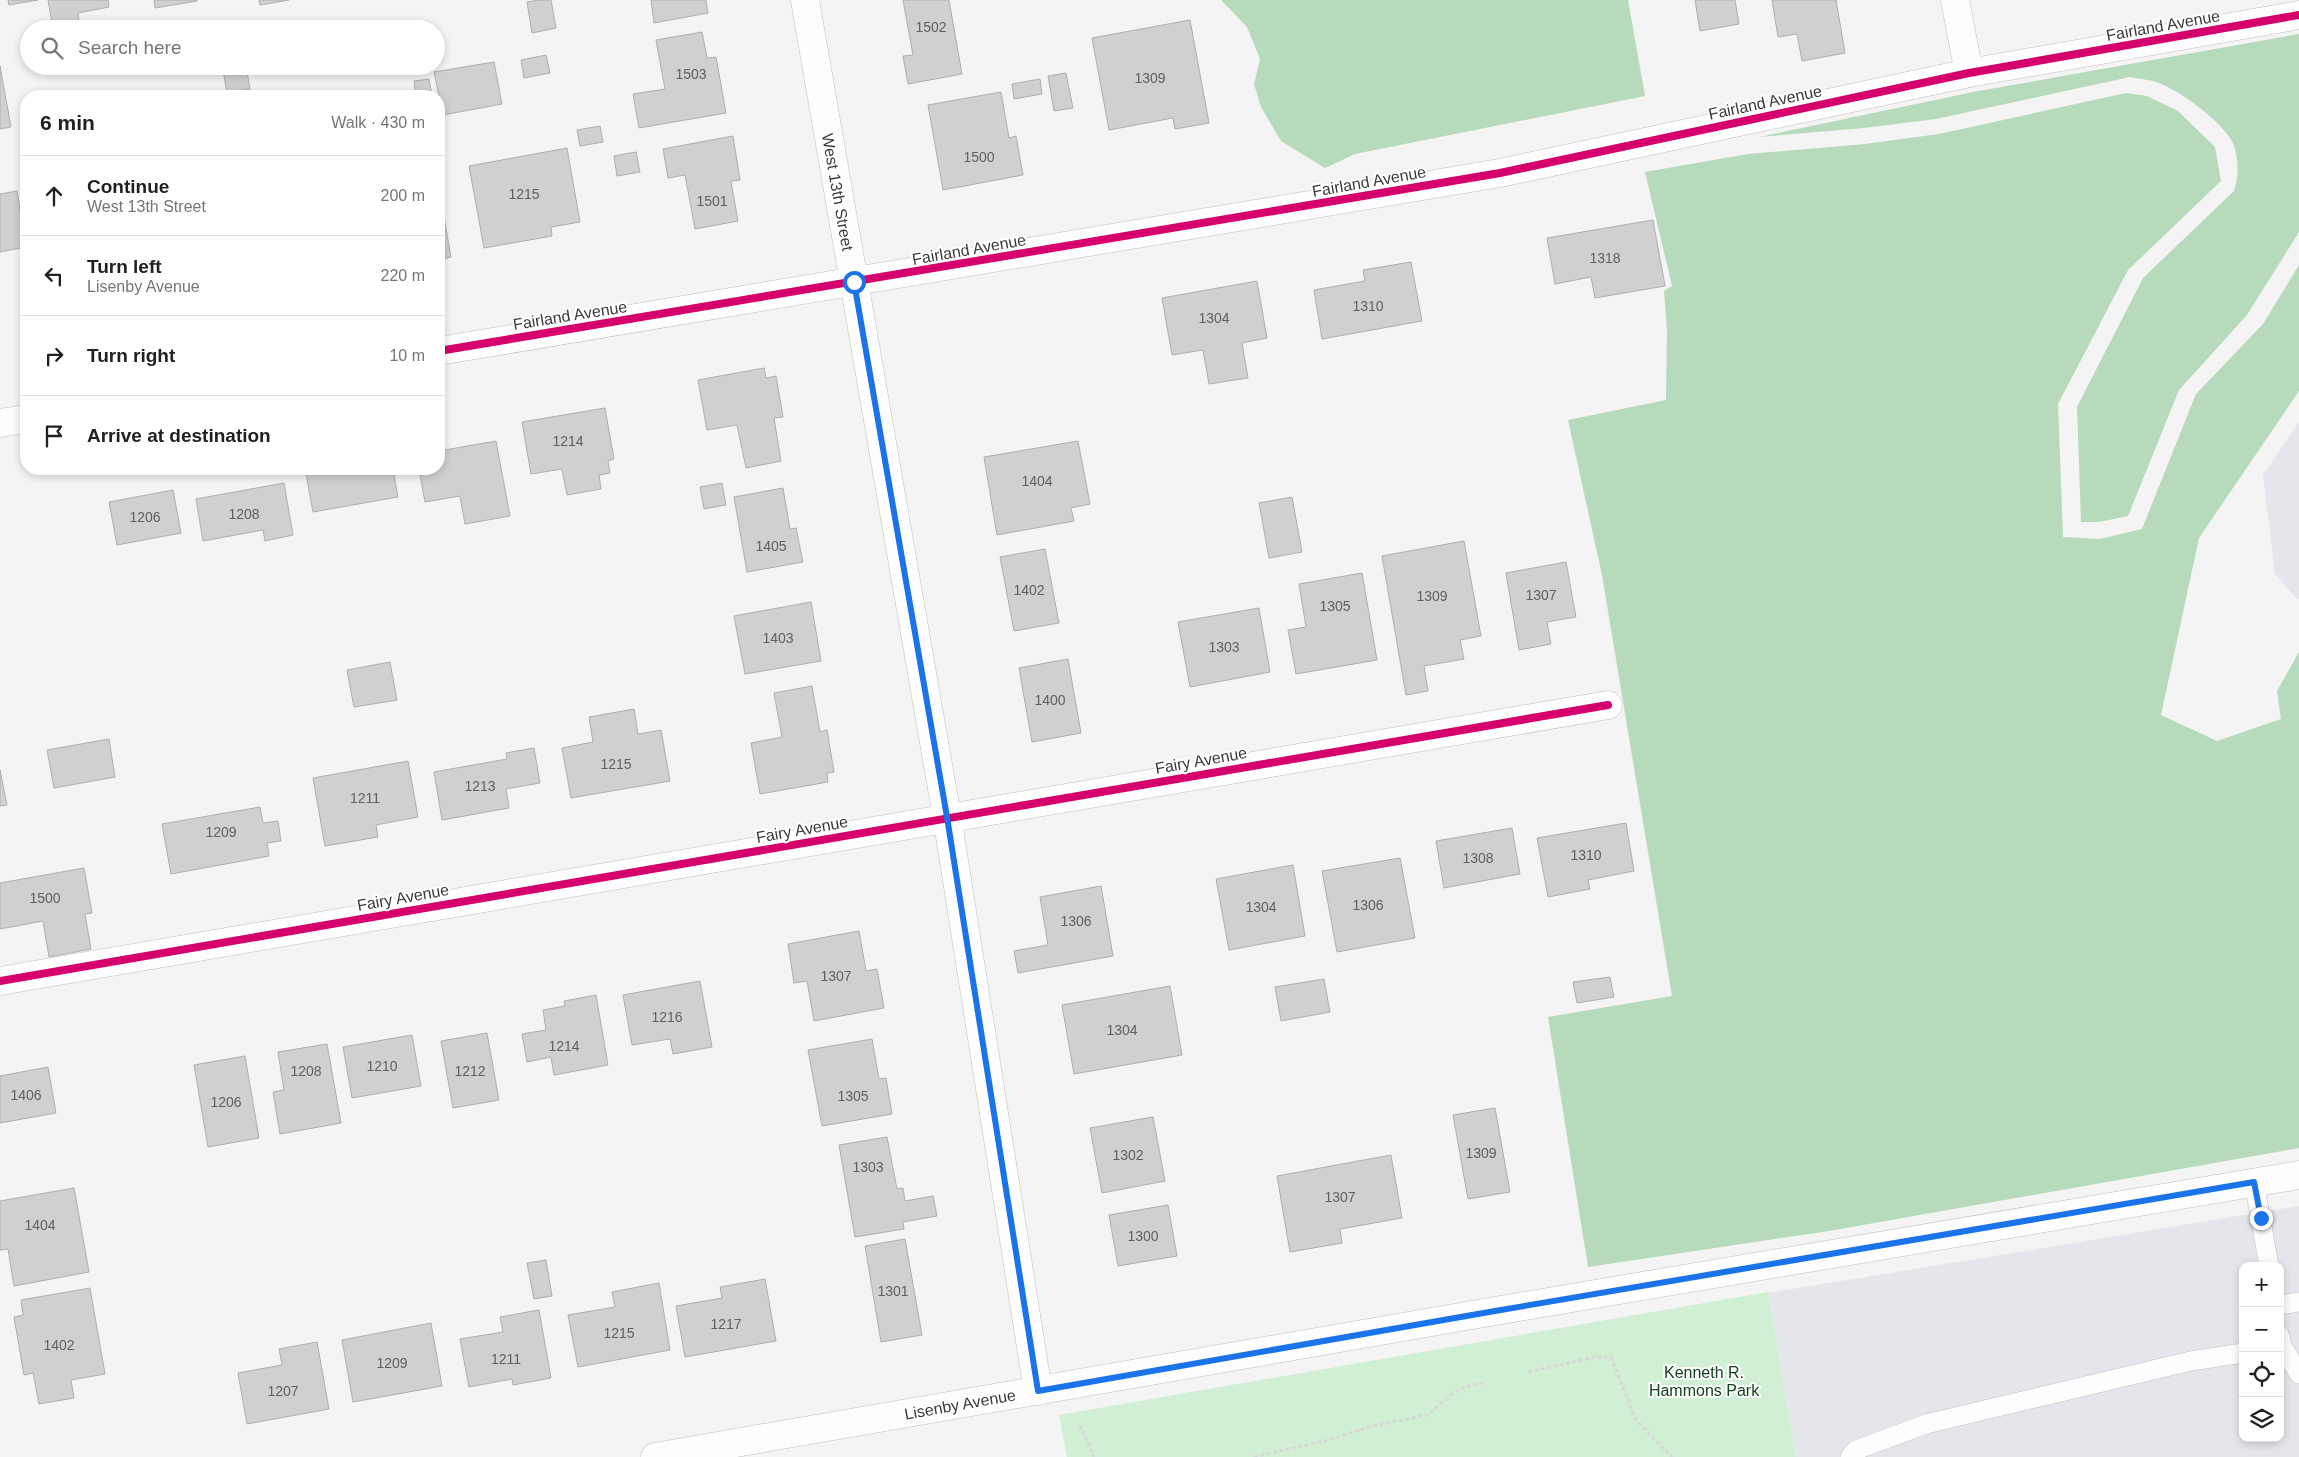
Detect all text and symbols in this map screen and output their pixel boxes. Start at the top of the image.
street label: Fairland Avenue [2105,7,2221,44]
house number: 1502 [915,19,947,35]
search box [20,20,445,75]
icon: search [38,34,66,62]
text: Search here [78,37,182,58]
house number: 1503 [675,66,707,82]
house number: 1309 [1134,70,1166,86]
street label: Fairland Avenue [1707,82,1823,123]
text: 6 min [40,111,95,134]
text: Walk · 430 m [331,114,425,131]
street label: West 13th Street [819,132,856,253]
house number: 1500 [963,149,995,165]
street label: Fairland Avenue [1311,163,1427,200]
text: Continue [87,176,169,197]
icon: ahead [40,182,68,210]
house number: 1215 [508,186,540,202]
text: 200 m [381,187,425,204]
house number: 1501 [696,193,728,209]
text: West 13th Street [87,198,206,215]
street label: Fairland Avenue [911,231,1027,268]
house number: 1318 [1589,250,1621,266]
text: Turn left [87,256,162,277]
icon: left [40,262,68,290]
text: 220 m [381,267,425,284]
route start [843,271,866,294]
text: Lisenby Avenue [87,278,200,295]
street label: Fairland Avenue [512,298,628,333]
house number: 1310 [1352,298,1384,314]
house number: 1304 [1198,310,1230,326]
icon: right [40,342,68,370]
text: Turn right [87,345,175,366]
text: 10 m [389,347,425,364]
icon: arrive [40,422,68,450]
text: Arrive at destination [87,425,271,446]
house number: 1214 [552,433,584,449]
house number: 1404 [1021,473,1053,489]
house number: 1208 [228,506,260,522]
house number: 1206 [129,509,161,525]
house number: 1405 [755,538,787,554]
house number: 1402 [1013,582,1045,598]
house number: 1307 [1525,587,1557,603]
house number: 1309 [1416,588,1448,604]
house number: 1305 [1319,598,1351,614]
house number: 1403 [762,630,794,646]
house number: 1303 [1208,639,1240,655]
house number: 1400 [1034,692,1066,708]
street label: Fairy Avenue [1154,744,1249,777]
house number: 1215 [600,756,632,772]
house number: 1213 [464,778,496,794]
house number: 1211 [350,790,380,806]
street label: Fairy Avenue [755,813,850,846]
house number: 1209 [205,824,237,840]
house number: 1310 [1570,847,1602,863]
house number: 1308 [1462,850,1494,866]
street label: Fairy Avenue [356,881,451,914]
house number: 1500 [29,890,61,906]
house number: 1306 [1352,897,1384,913]
house number: 1304 [1245,899,1277,915]
house number: 1306 [1060,913,1092,929]
house number: 1307 [820,968,852,984]
house number: 1216 [651,1009,683,1025]
house number: 1304 [1106,1022,1138,1038]
house number: 1214 [548,1038,580,1054]
house number: 1210 [366,1058,398,1074]
house number: 1208 [290,1063,322,1079]
house number: 1212 [454,1063,486,1079]
house number: 1406 [10,1087,42,1103]
house number: 1305 [837,1088,869,1104]
house number: 1206 [210,1094,242,1110]
house number: 1309 [1465,1145,1497,1161]
house number: 1302 [1112,1147,1144,1163]
house number: 1303 [852,1159,884,1175]
house number: 1307 [1324,1189,1356,1205]
route end [2250,1207,2273,1230]
house number: 1404 [24,1217,56,1233]
house number: 1300 [1127,1228,1159,1244]
map controls [2239,1262,2284,1442]
button: + [2239,1262,2284,1307]
house number: 1301 [877,1283,909,1299]
button: − [2239,1307,2284,1352]
house number: 1217 [710,1316,742,1332]
house number: 1215 [603,1325,635,1341]
house number: 1402 [43,1337,75,1353]
house number: 1211 [491,1351,521,1367]
button: locate [2239,1352,2284,1397]
house number: 1209 [376,1355,408,1371]
park label: Kenneth R. Hammons Park [1649,1364,1760,1399]
house number: 1207 [267,1383,299,1399]
street label: Lisenby Avenue [903,1386,1017,1423]
button: layers [2239,1397,2284,1442]

